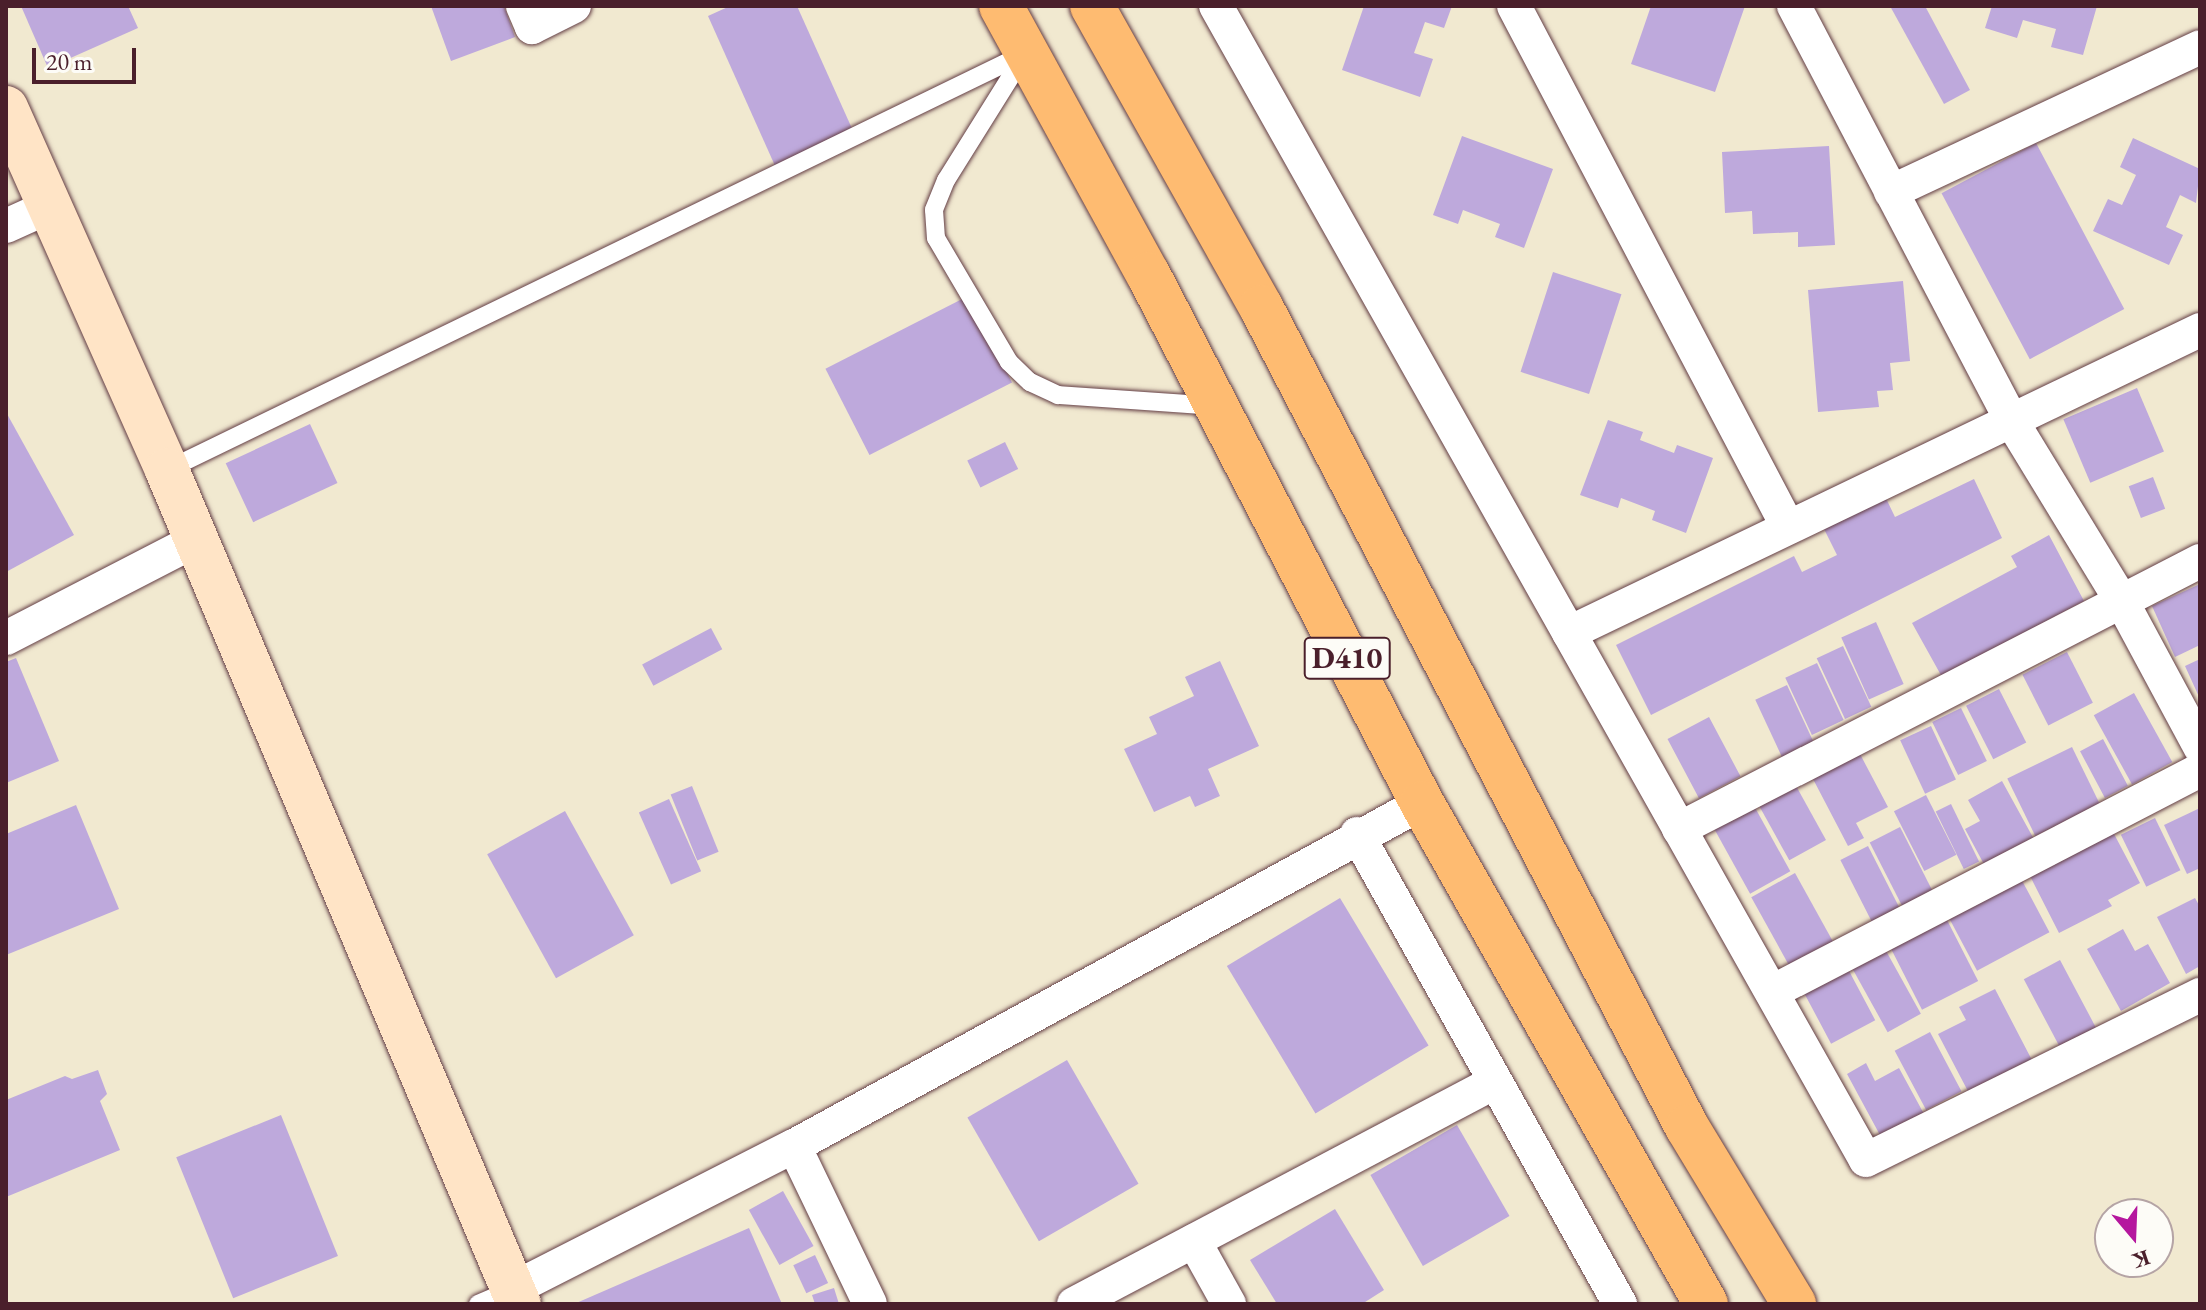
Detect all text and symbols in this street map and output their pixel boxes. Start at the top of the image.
scale bar [36,32,140,82]
text: 20 m [46,46,93,77]
road number: D410 [1303,632,1391,684]
north arrow [2094,1198,2174,1278]
text: K [2129,1243,2154,1276]

